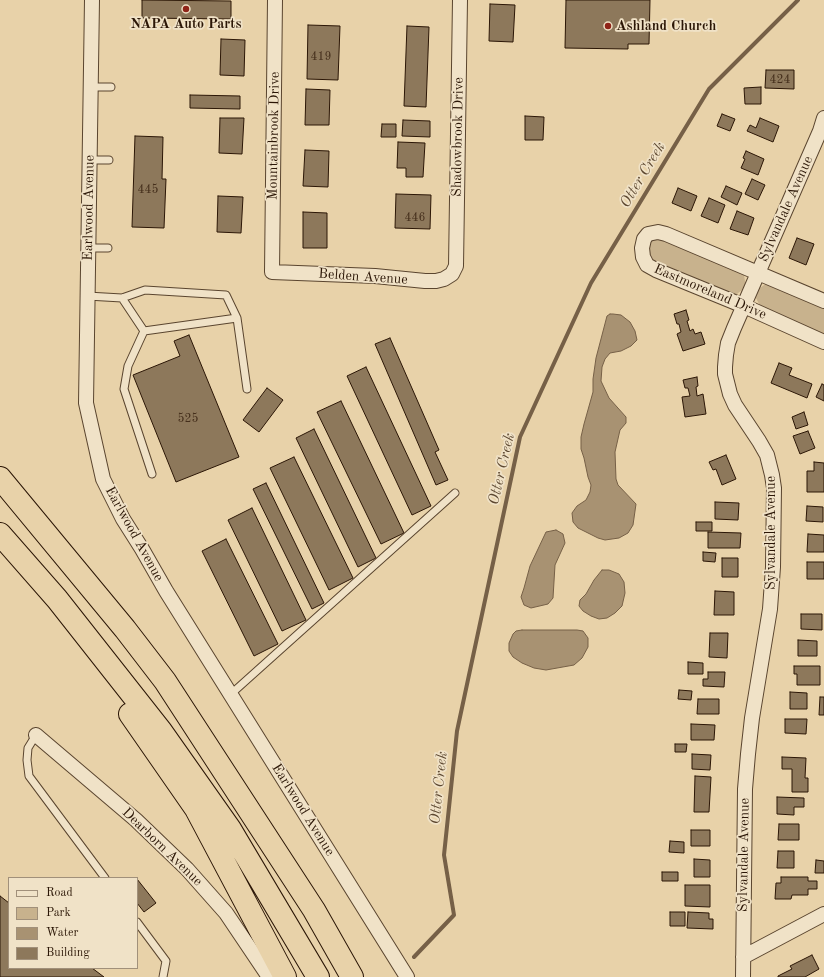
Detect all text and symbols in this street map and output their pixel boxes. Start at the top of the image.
marker: NAPA Auto Parts [181,4,191,14]
place label: NAPA Auto Parts [131,16,241,32]
place label: Ashland Church [616,18,716,34]
marker: Ashland Church [603,21,613,31]
house number: 419 [311,50,331,64]
street label: Mountainbrook Drive [264,72,284,200]
house number: 424 [770,73,790,87]
street label: Shadowbrook Drive [449,77,467,197]
water label: Otter Creek [616,139,670,211]
street label: Sylvandale Avenue [755,153,817,265]
street label: Earlwood Avenue [80,155,98,261]
house number: 445 [138,183,158,197]
house number: 446 [405,211,425,225]
street label: Eastmoreland Drive [651,261,769,323]
street label: Belden Avenue [318,265,408,289]
house number: 525 [178,412,198,426]
water label: Otter Creek [485,431,519,507]
street label: Sylvandale Avenue [763,476,779,590]
street label: Earlwood Avenue [101,484,167,584]
water label: Otter Creek [426,751,452,825]
street label: Earlwood Avenue [268,761,338,859]
street label: Sylvandale Avenue [735,798,753,912]
street label: Dearborn Avenue [118,804,206,890]
legend [8,877,138,969]
text: Road [46,887,73,899]
text: Park [46,907,71,919]
text: Water [46,927,78,939]
text: Building [46,947,90,959]

